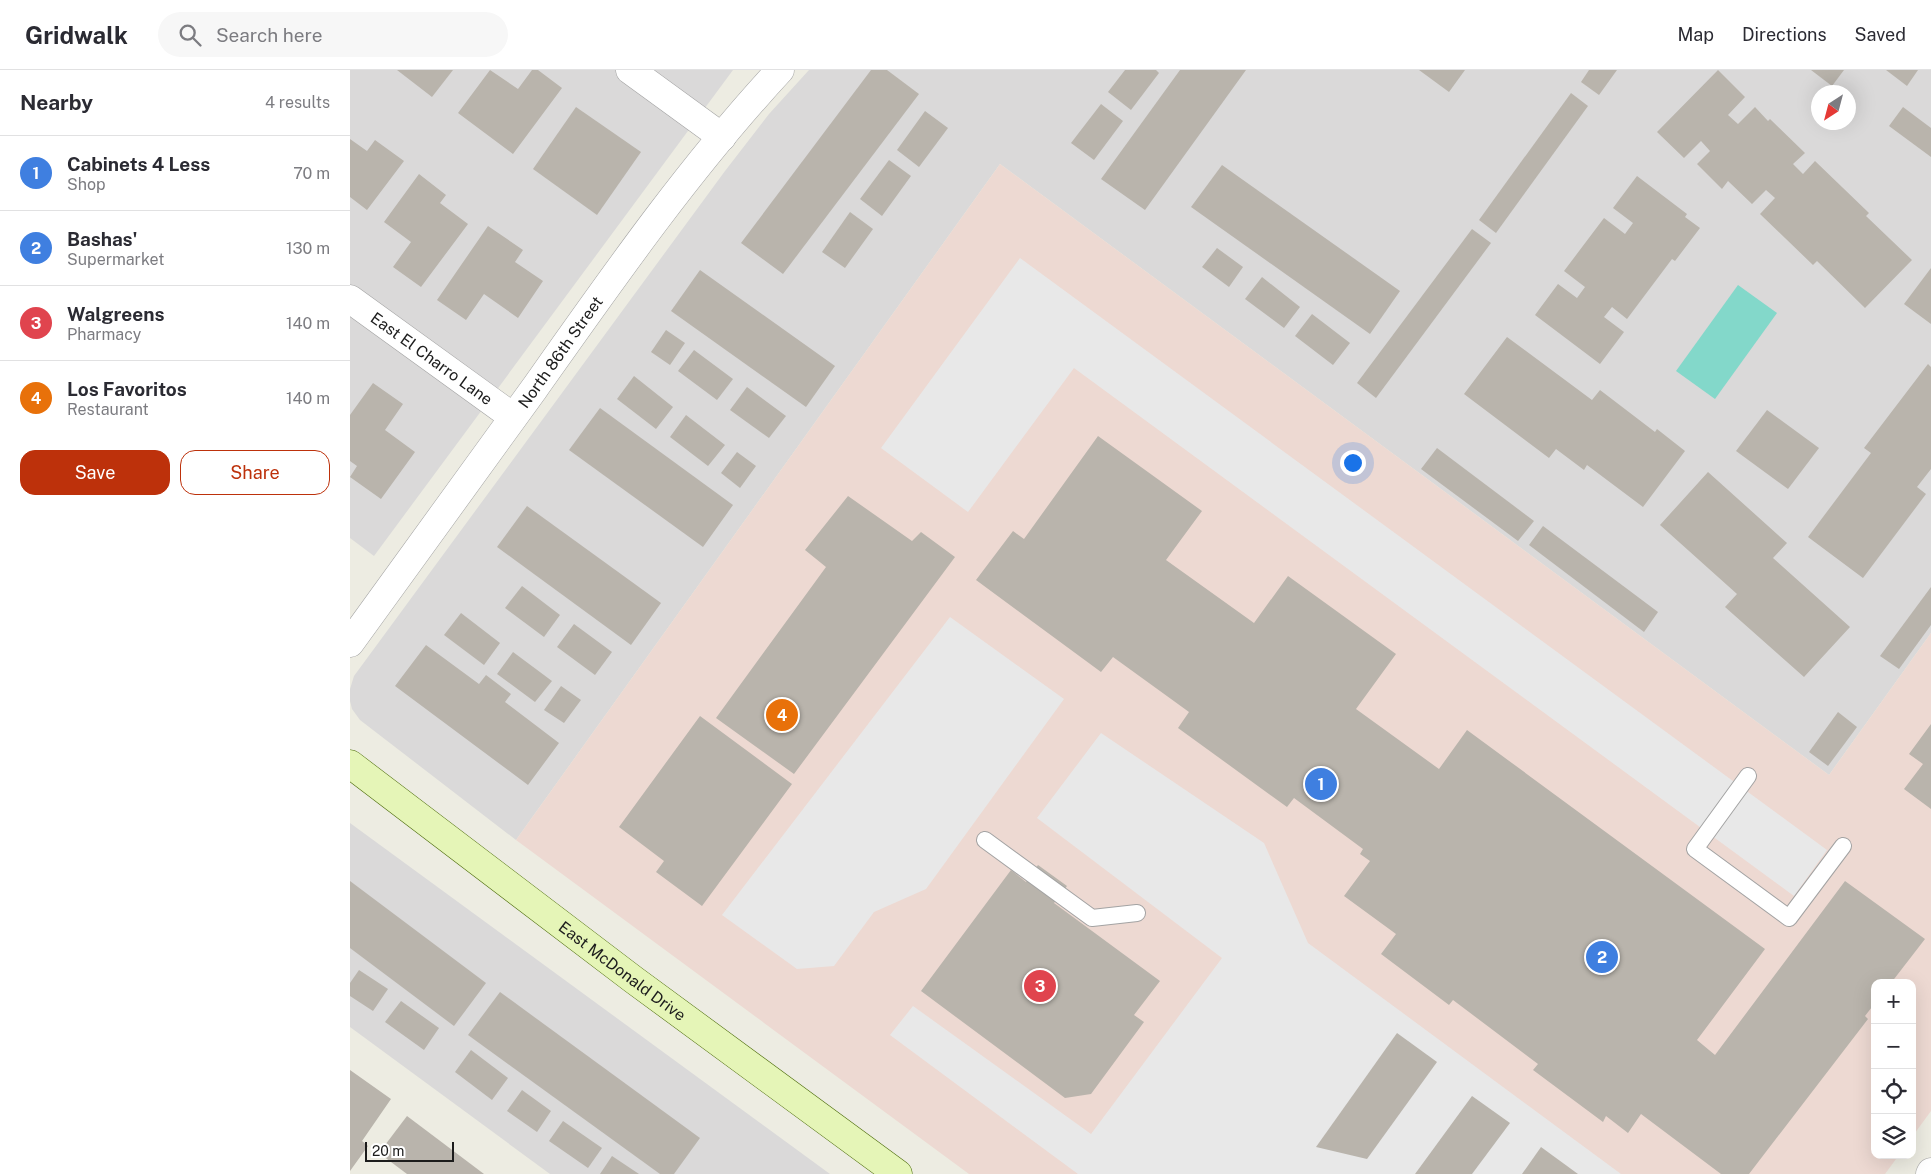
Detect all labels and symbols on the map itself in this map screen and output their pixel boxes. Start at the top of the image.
north arrow [1811,85,1856,130]
street label: North 86th Street [514,293,607,412]
street label: East El Charro Lane [367,308,496,409]
your location [1340,450,1366,476]
pin: 4 [766,696,798,734]
pin: 1 [1305,765,1337,803]
street label: East McDonald Drive [555,917,689,1025]
pin: 2 [1586,938,1618,976]
pin: 3 [1024,967,1056,1005]
scale bar [365,1139,454,1162]

